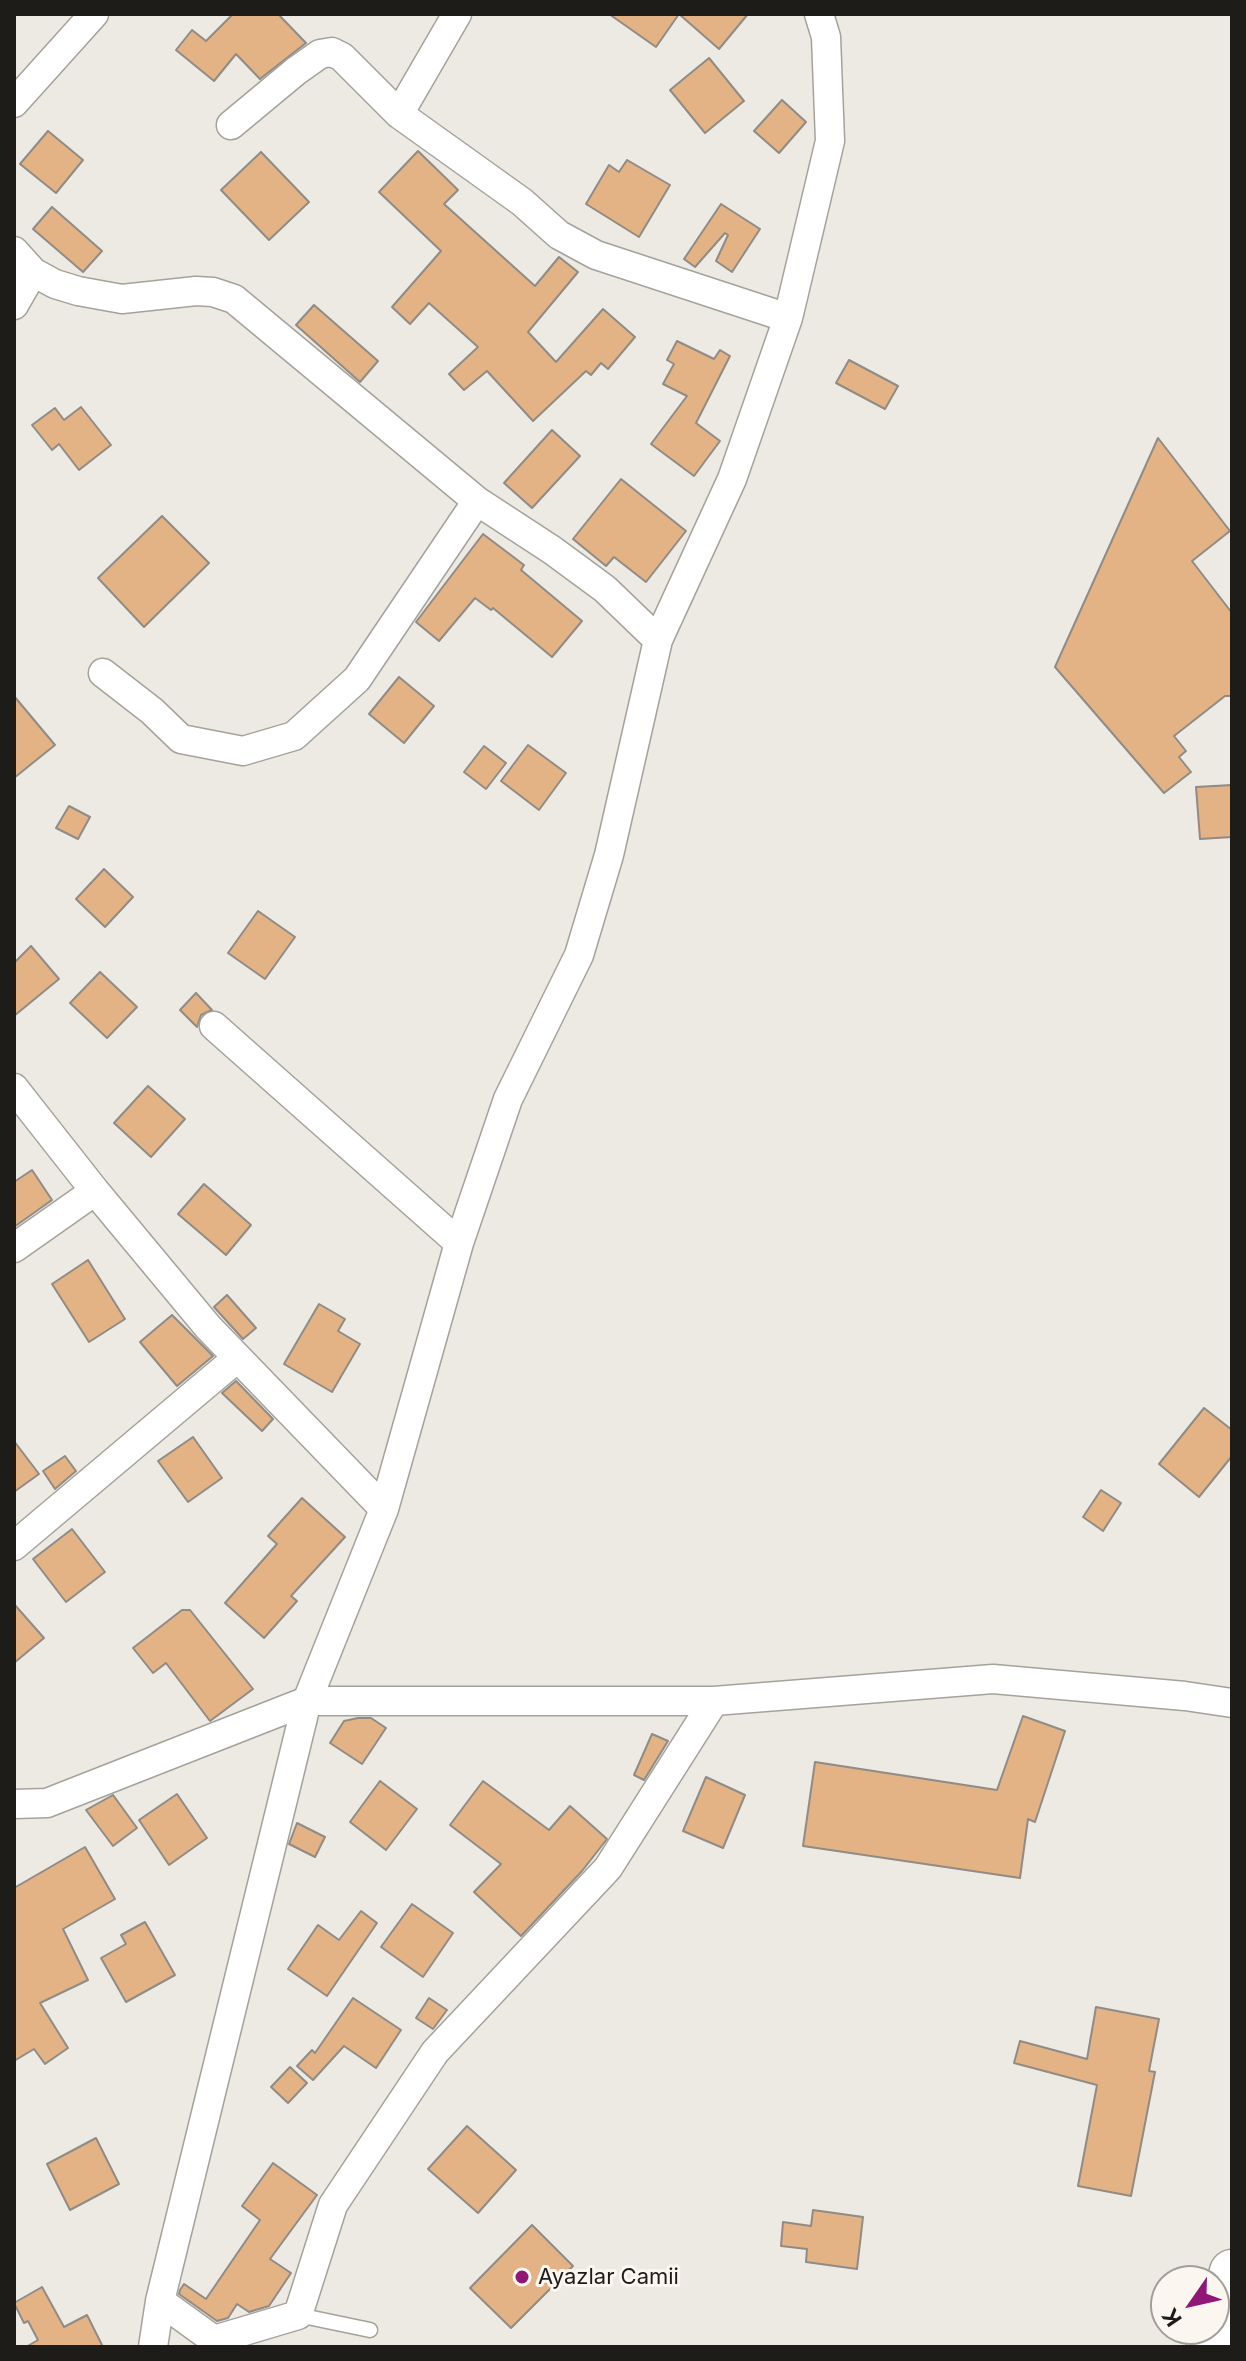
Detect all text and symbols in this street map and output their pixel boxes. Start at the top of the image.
place label: Ayazlar Camii [538,2264,679,2290]
north arrow [1150,2265,1230,2345]
marker: Ayazlar Camii [513,2268,531,2286]
text: K [1157,2303,1187,2331]

